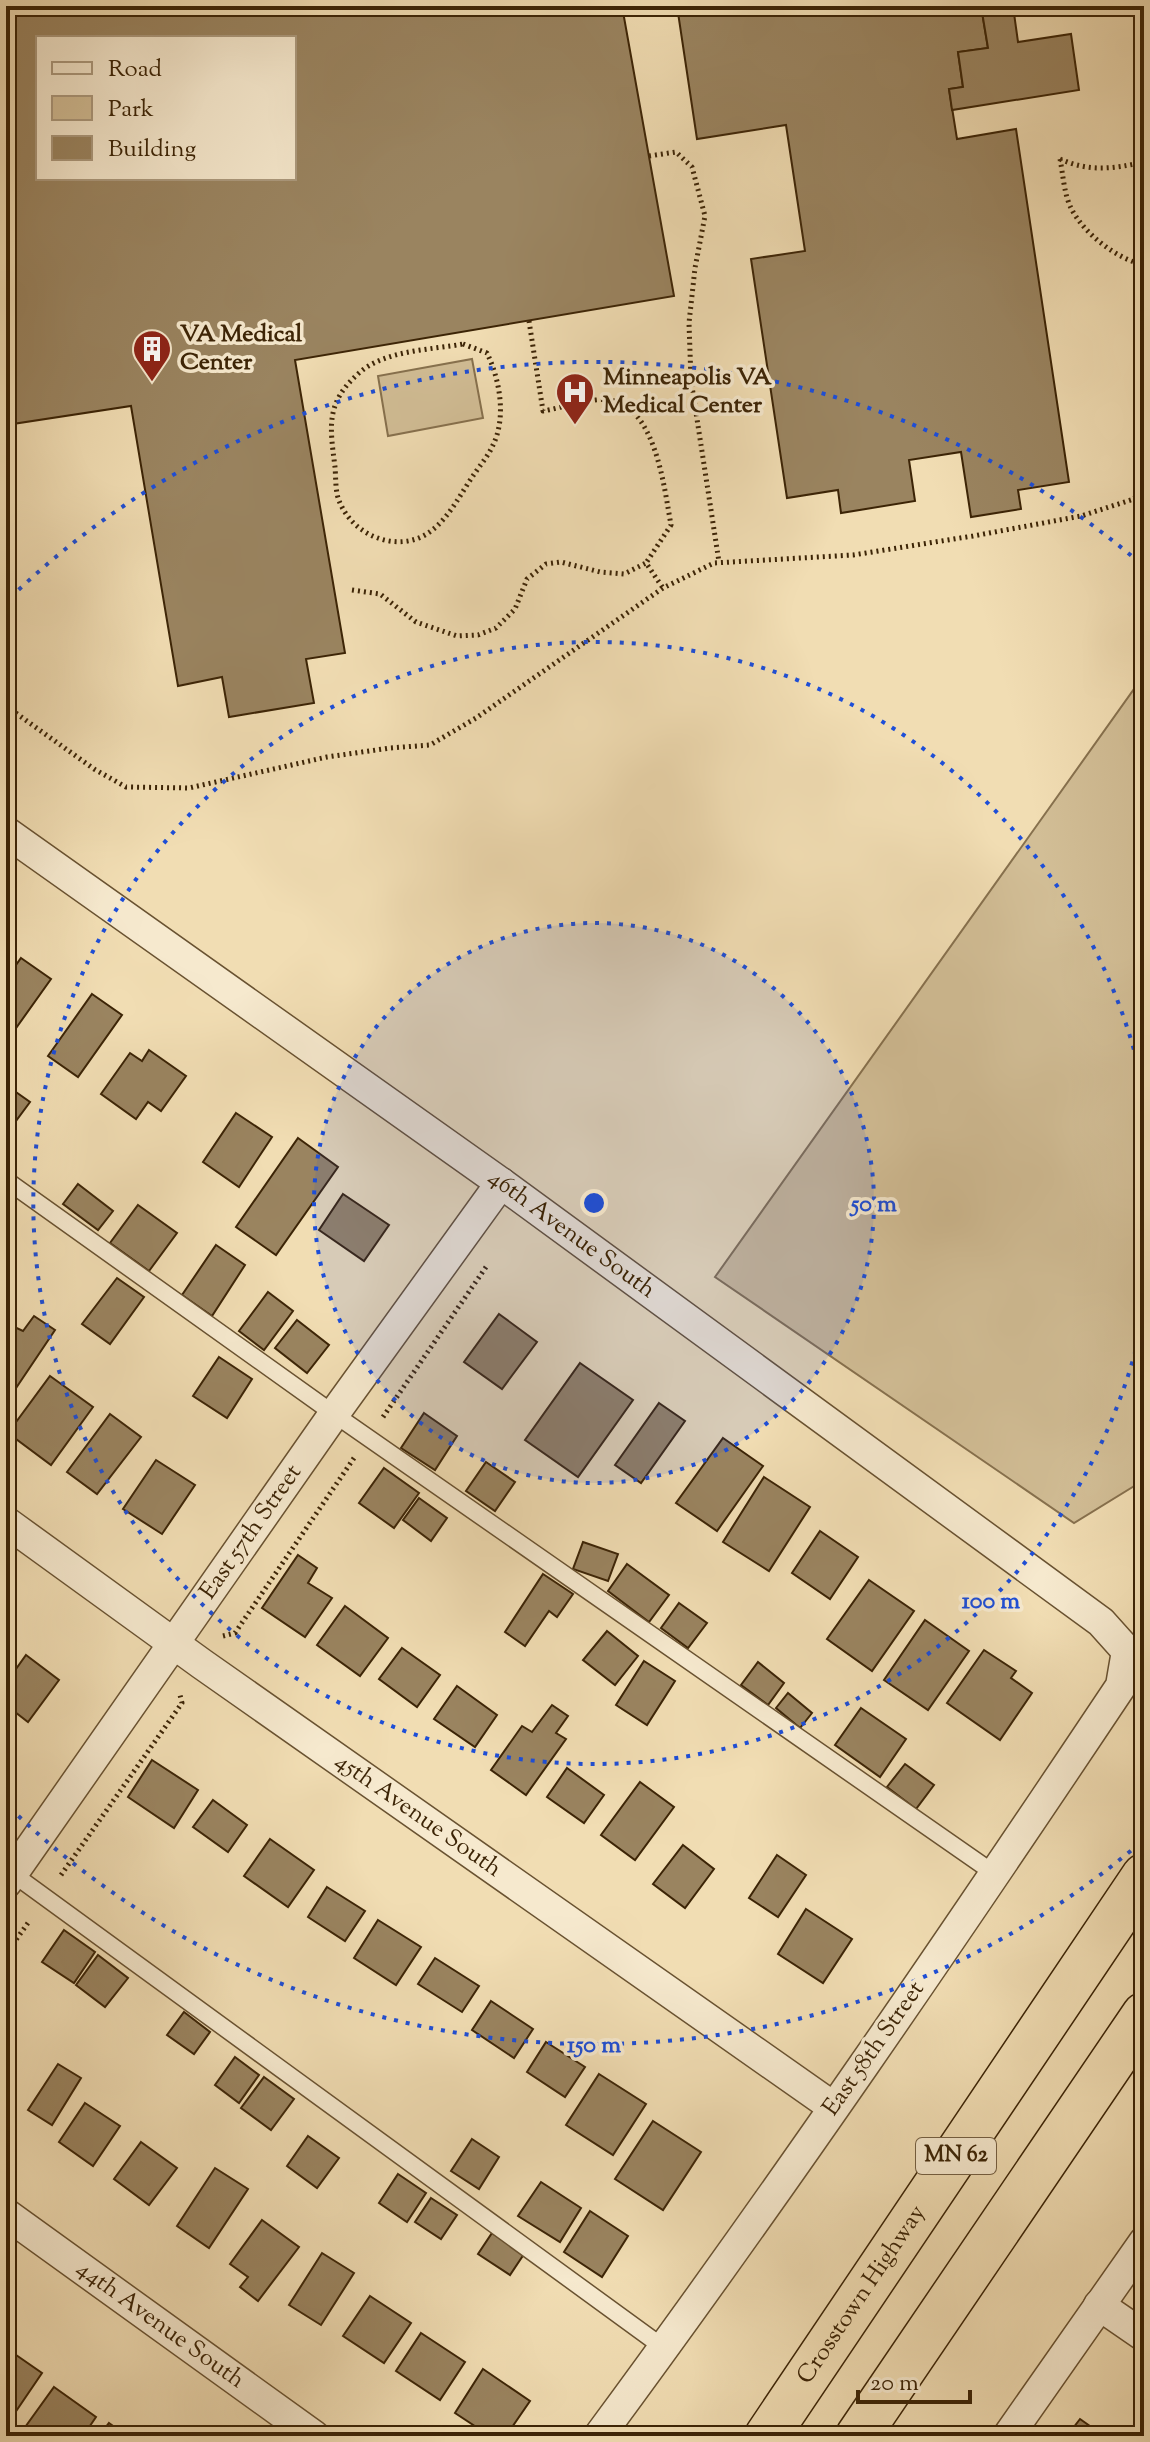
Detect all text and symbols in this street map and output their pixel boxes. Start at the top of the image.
legend [36,36,296,180]
text: Road [108,53,162,87]
text: Park [108,93,154,127]
text: Building [108,133,197,167]
place label: VA Medical Center [180,318,303,380]
building icon: VA Medical Center [131,328,173,383]
place label: Minneapolis VA Medical Center [603,361,772,423]
hospital icon: Minneapolis VA Medical Center [554,371,596,426]
street label: 46th Avenue South [481,1162,662,1307]
text: 50 m [849,1188,897,1222]
centre of rings [580,1189,608,1217]
street label: East 57th Street [192,1458,311,1607]
text: 100 m [962,1585,1020,1619]
street label: 45th Avenue South [328,1745,508,1886]
street label: East 58th Street [815,1975,933,2123]
text: 150 m [567,2029,621,2063]
road number: MN 62 [916,2138,996,2174]
street label: Crosstown Highway [789,2198,935,2392]
street label: 44th Avenue South [69,2253,251,2397]
scale bar [858,2354,970,2404]
text: 20 m [870,2367,919,2401]

